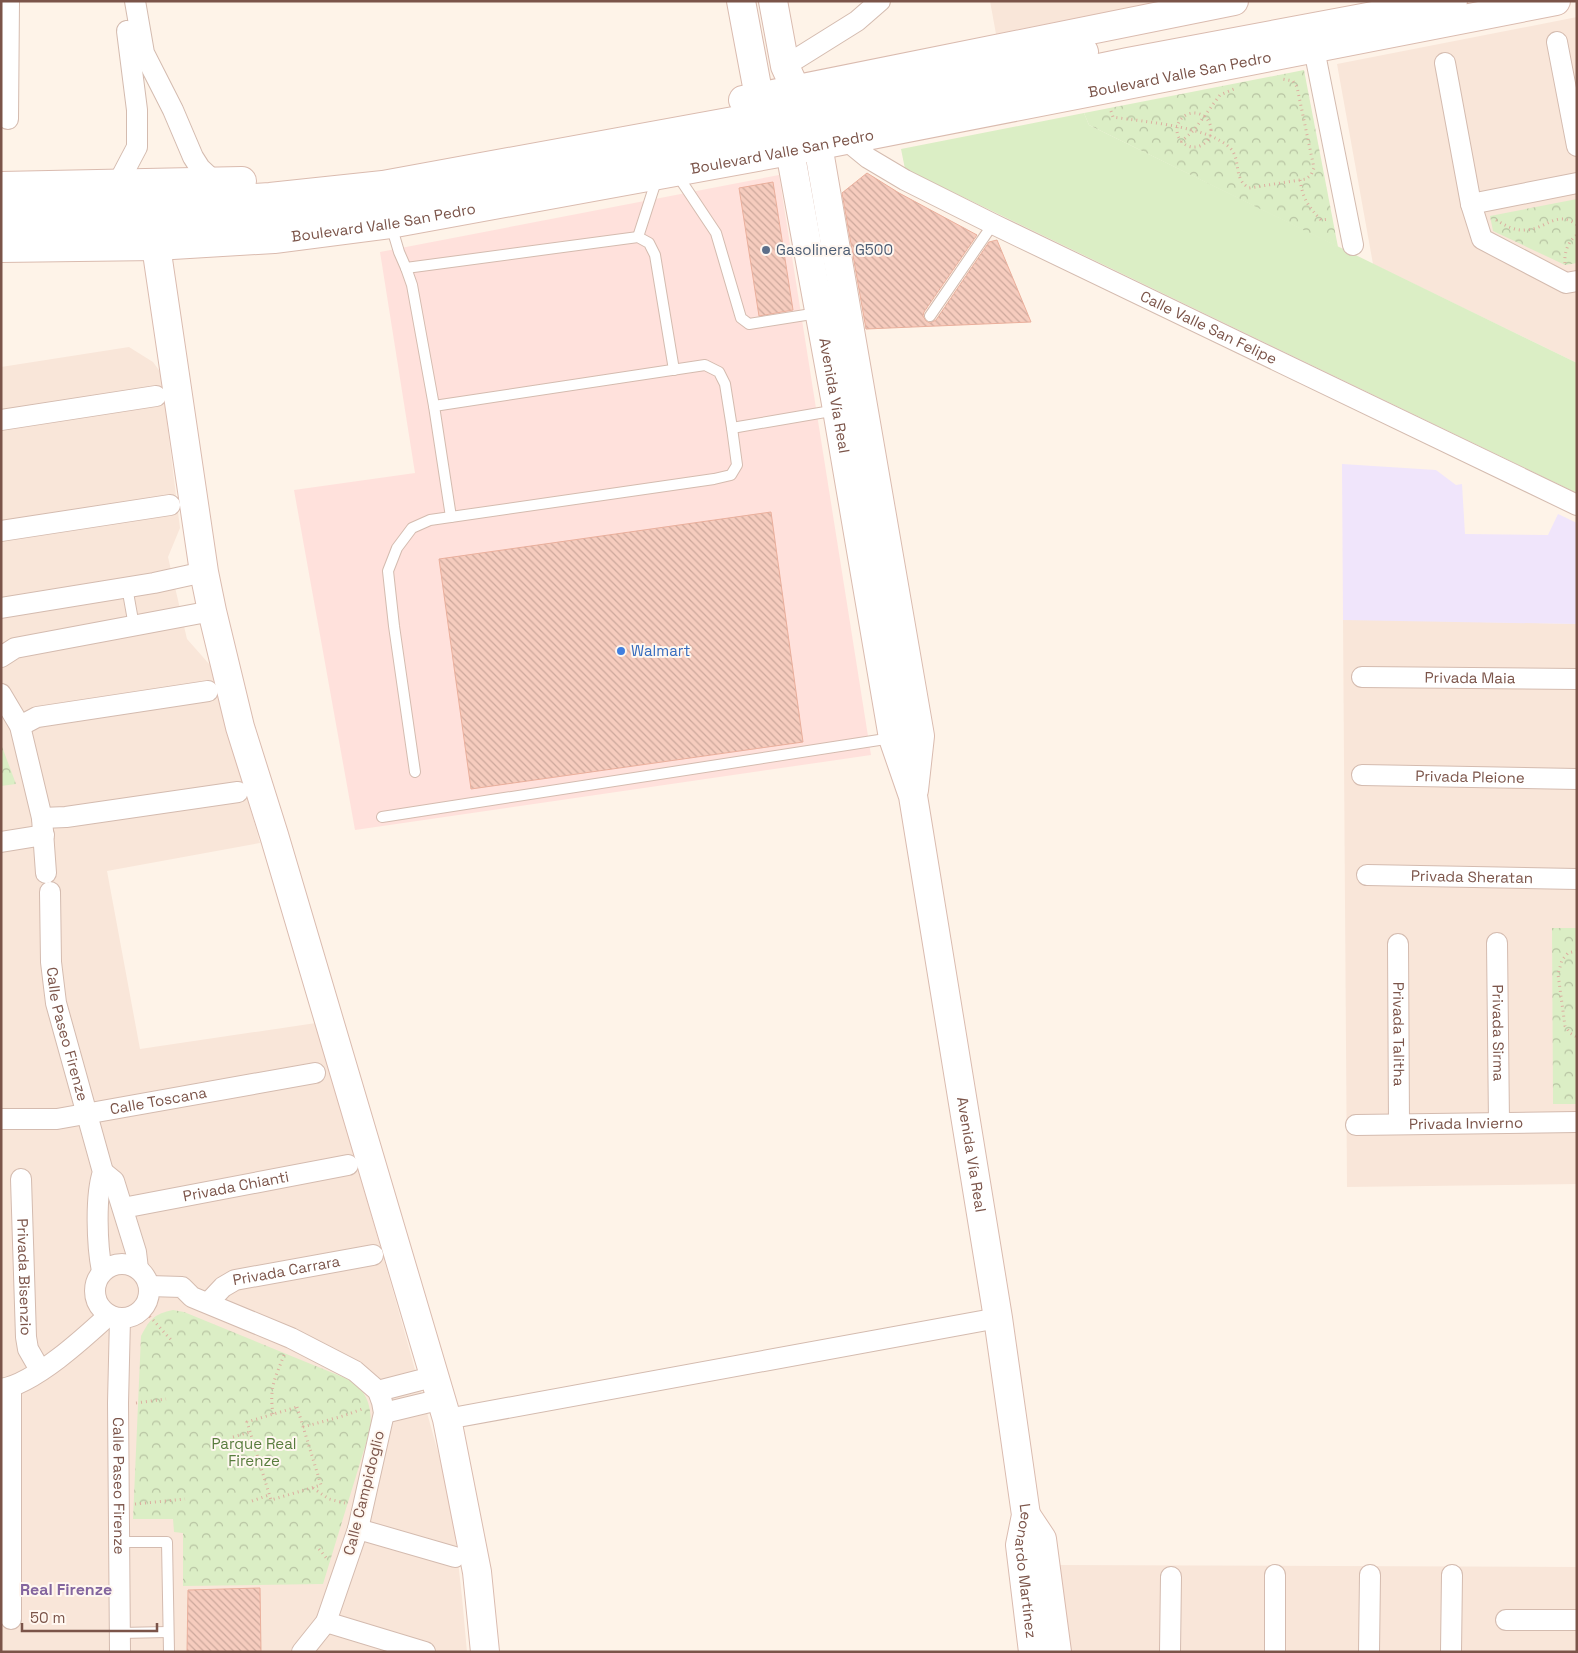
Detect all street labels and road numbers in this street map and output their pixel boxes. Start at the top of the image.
street label: Boulevard Valle San Pedro [1086,47,1273,101]
street label: Boulevard Valle San Pedro [689,125,876,178]
street label: Boulevard Valle San Pedro [290,199,477,246]
street label: Calle Valle San Felipe [1137,286,1280,368]
street label: Avenida Vía Real [815,336,854,455]
street label: Privada Maia [1425,668,1516,687]
street label: Privada Pleione [1415,766,1525,787]
street label: Privada Sheratan [1411,866,1533,887]
street label: Calle Paseo Firenze [43,966,93,1103]
street label: Privada Talitha [1389,982,1409,1087]
street label: Privada Sirma [1488,984,1509,1082]
street label: Calle Toscana [108,1082,209,1118]
street label: Avenida Vía Real [953,1095,991,1214]
street label: Privada Invierno [1409,1113,1523,1133]
street label: Privada Chianti [181,1166,290,1205]
street label: Privada Bisenzio [13,1218,36,1336]
street label: Privada Carrara [231,1251,342,1289]
street label: Calle Paseo Firenze [109,1417,129,1555]
street label: Calle Campidoglio [339,1428,388,1557]
street label: Leonardo Martínez [1011,1502,1041,1639]

